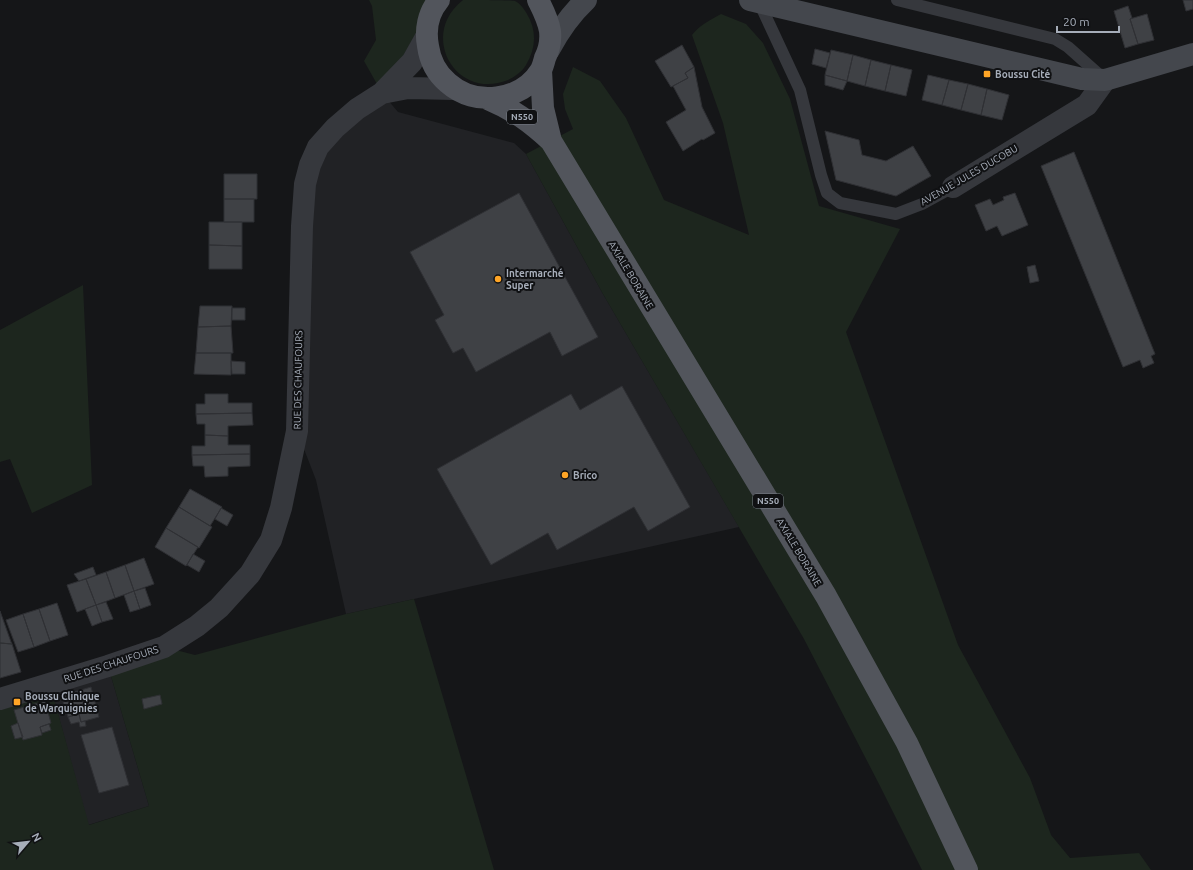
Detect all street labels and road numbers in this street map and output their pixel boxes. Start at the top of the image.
road number: N550 [507,110,537,124]
street label: AVENUE JULES DUCOBU [918,143,1020,207]
street label: AXIALE BORAINE [606,239,656,311]
street label: RUE DES CHAUFOURS [292,330,304,430]
road number: N550 [753,494,783,508]
street label: AXIALE BORAINE [774,516,824,588]
street label: RUE DES CHAUFOURS [62,643,160,685]

